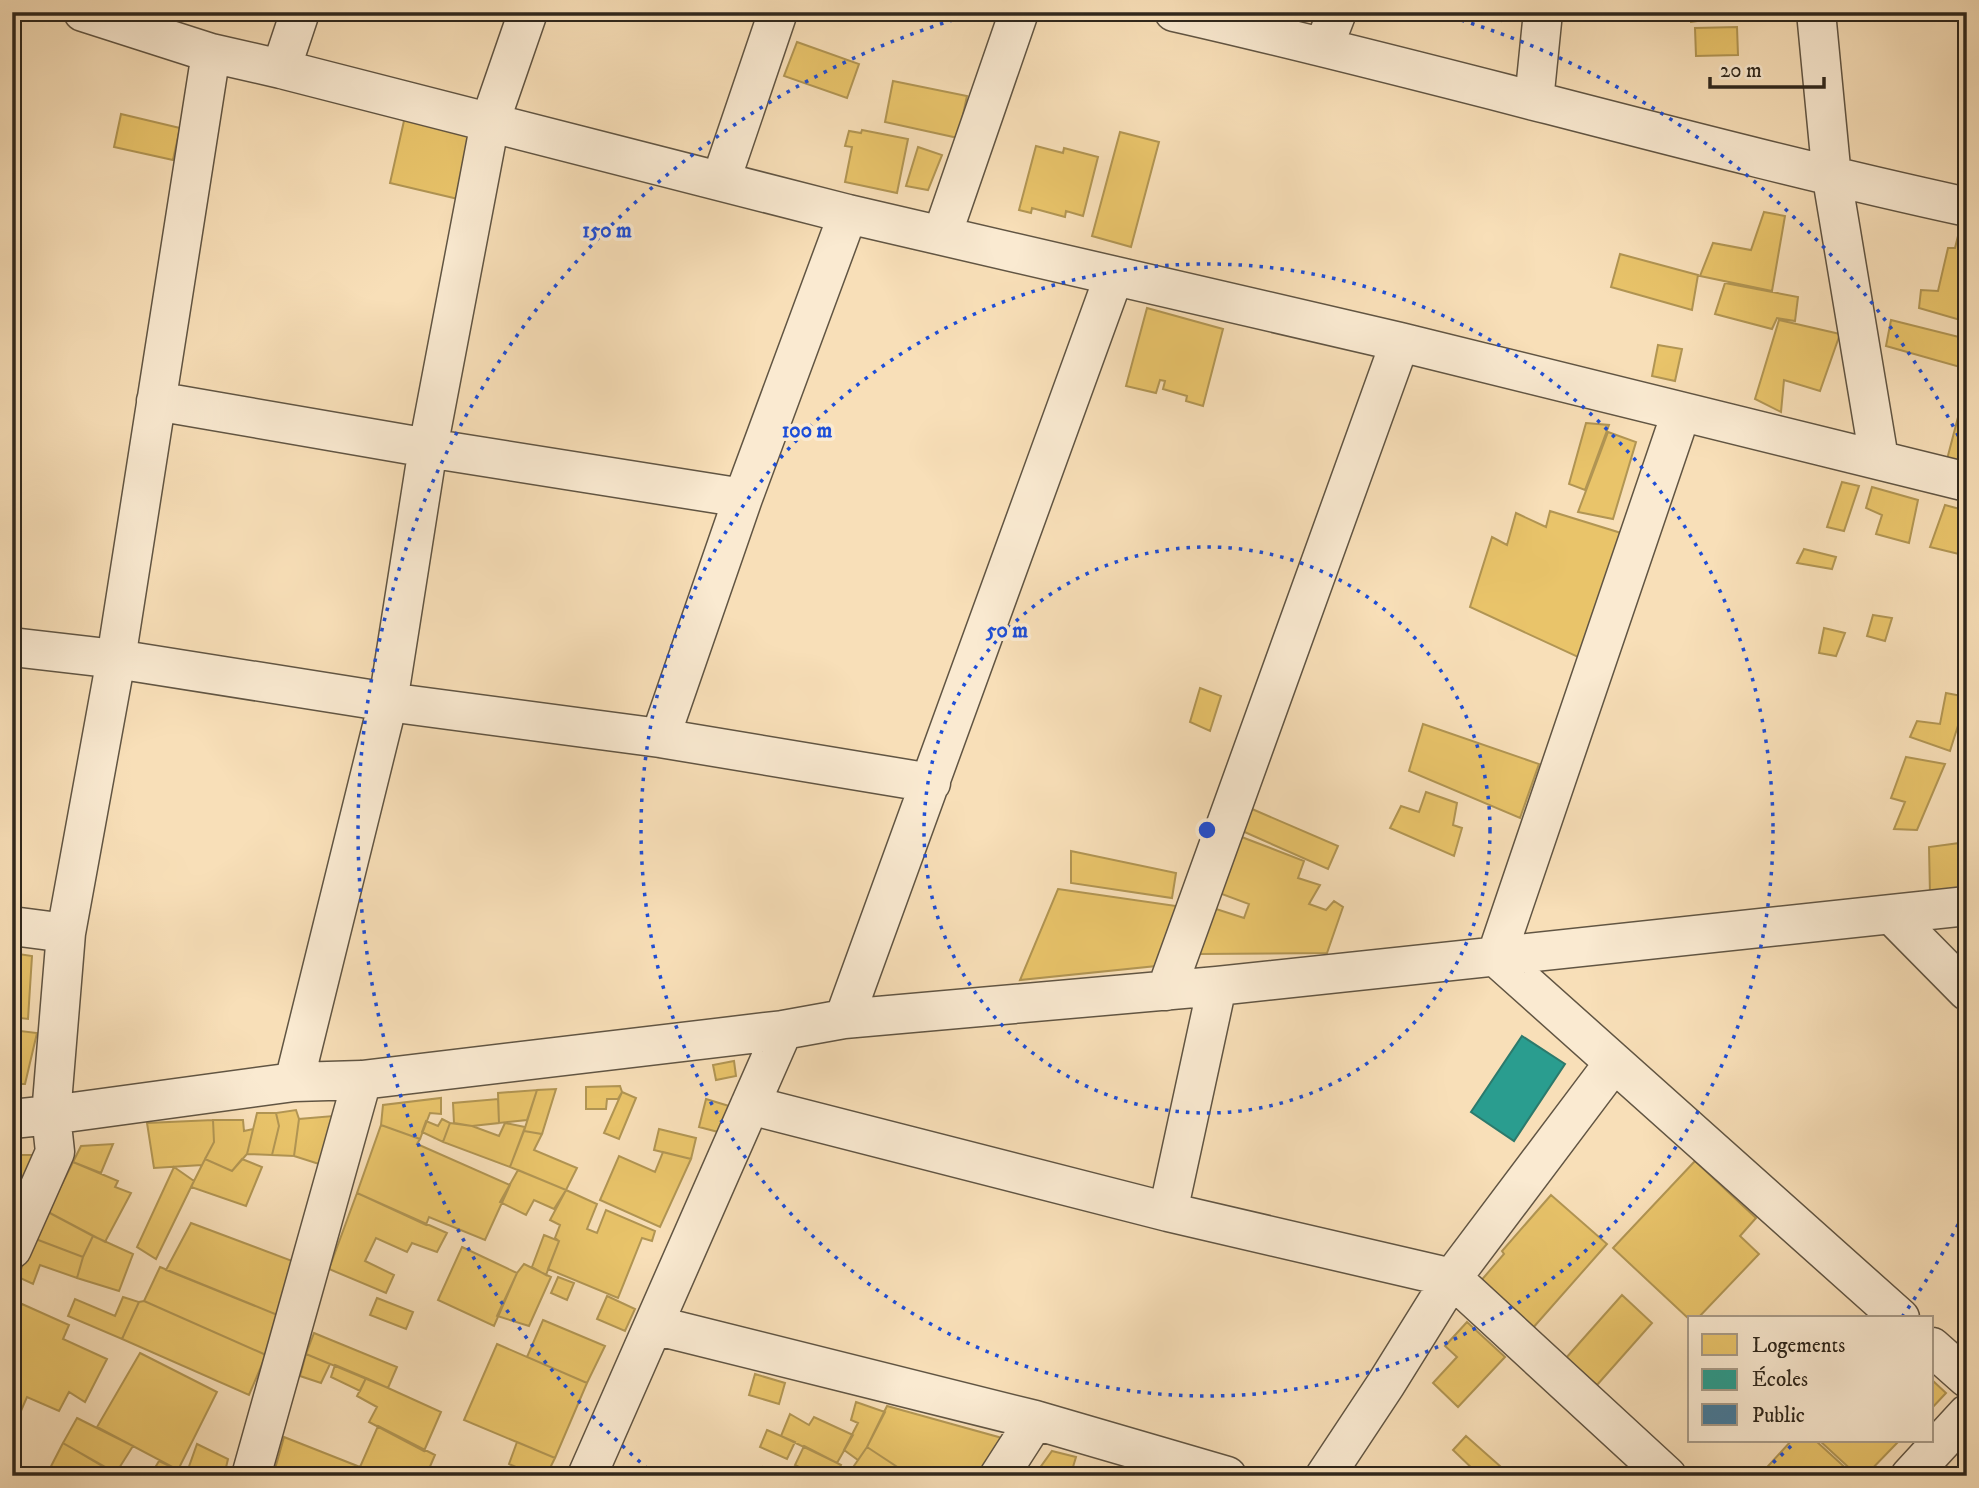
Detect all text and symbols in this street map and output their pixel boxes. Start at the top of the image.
scale bar [1710,46,1823,90]
text: 20 m [1720,58,1762,84]
text: 150 m [582,218,632,244]
text: 100 m [782,418,832,444]
text: 50 m [985,618,1028,644]
centre of rings [1195,818,1219,842]
legend [1688,1316,1934,1442]
text: Logements [1752,1333,1845,1359]
text: Écoles [1752,1366,1808,1393]
text: Public [1752,1403,1805,1429]

